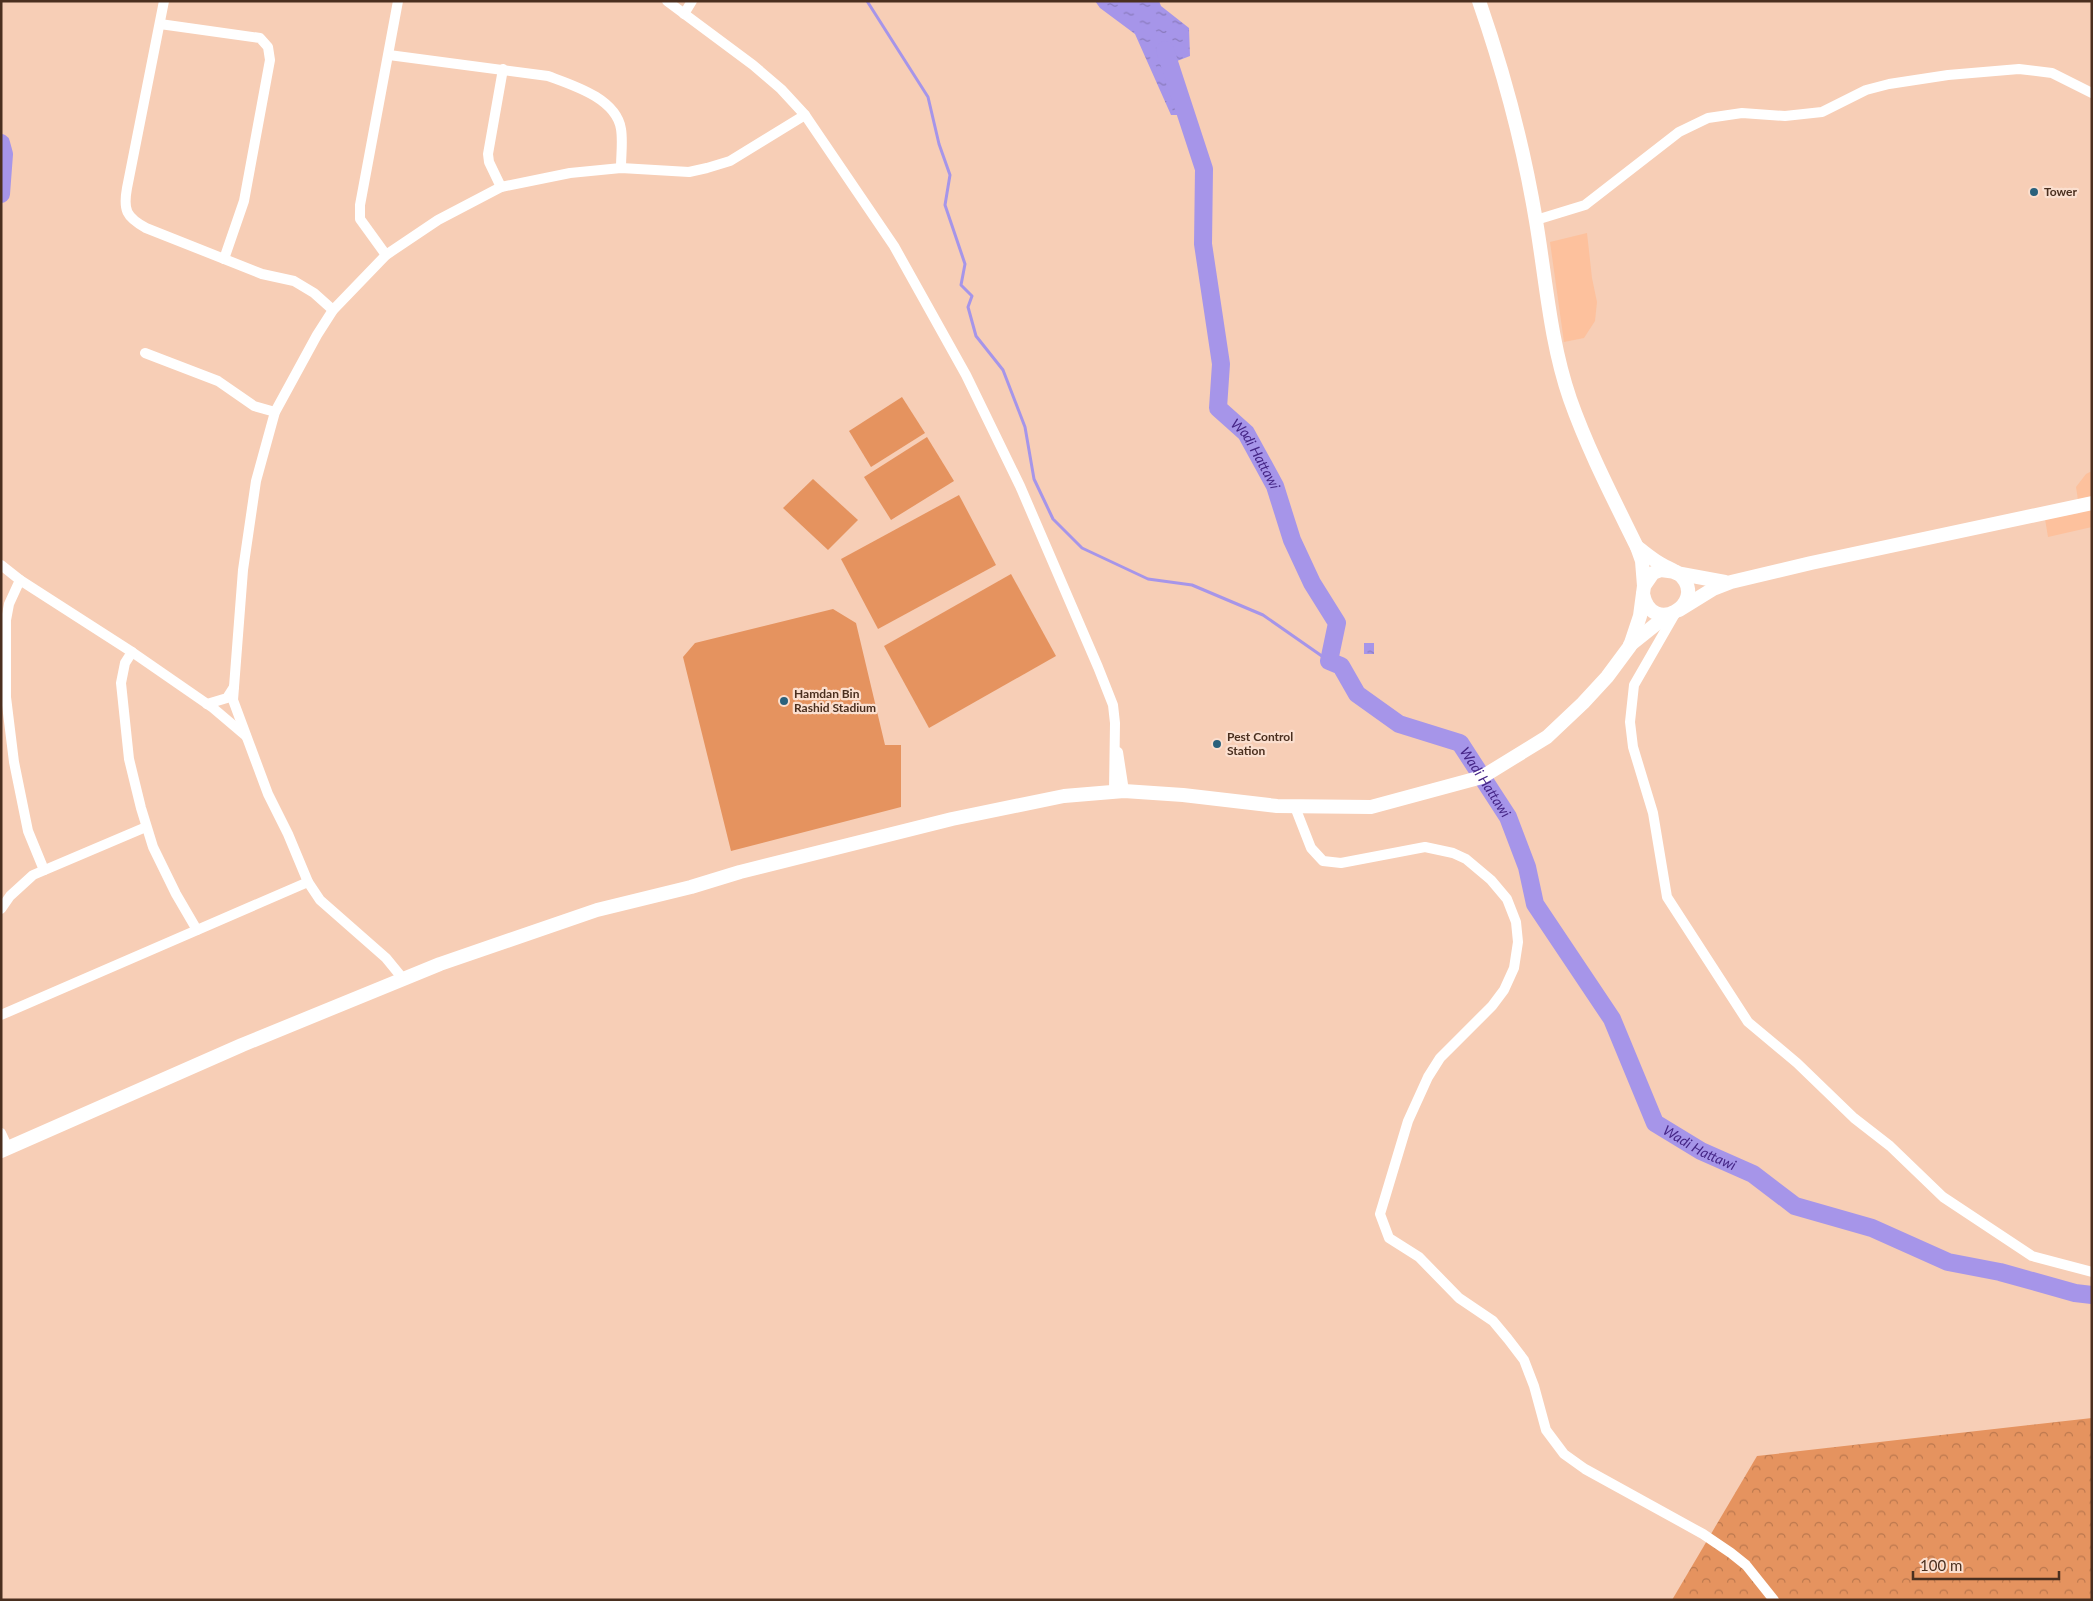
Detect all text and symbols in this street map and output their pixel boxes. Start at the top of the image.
place label: Tower [2044,184,2077,199]
marker: Tower [2028,186,2040,198]
water label: Wadi Hattawi [1228,415,1285,491]
place label: Hamdan Bin Rashid Stadium [794,686,876,715]
marker: Hamdan Bin Rashid Stadium [778,695,790,707]
place label: Pest Control Station [1227,729,1293,758]
marker: Pest Control Station [1211,738,1223,750]
water label: Wadi Hattawi [1457,744,1515,821]
water label: Wadi Hattawi [1660,1121,1739,1174]
scale bar [1913,1548,2059,1580]
text: 100 m [1920,1556,1962,1574]

